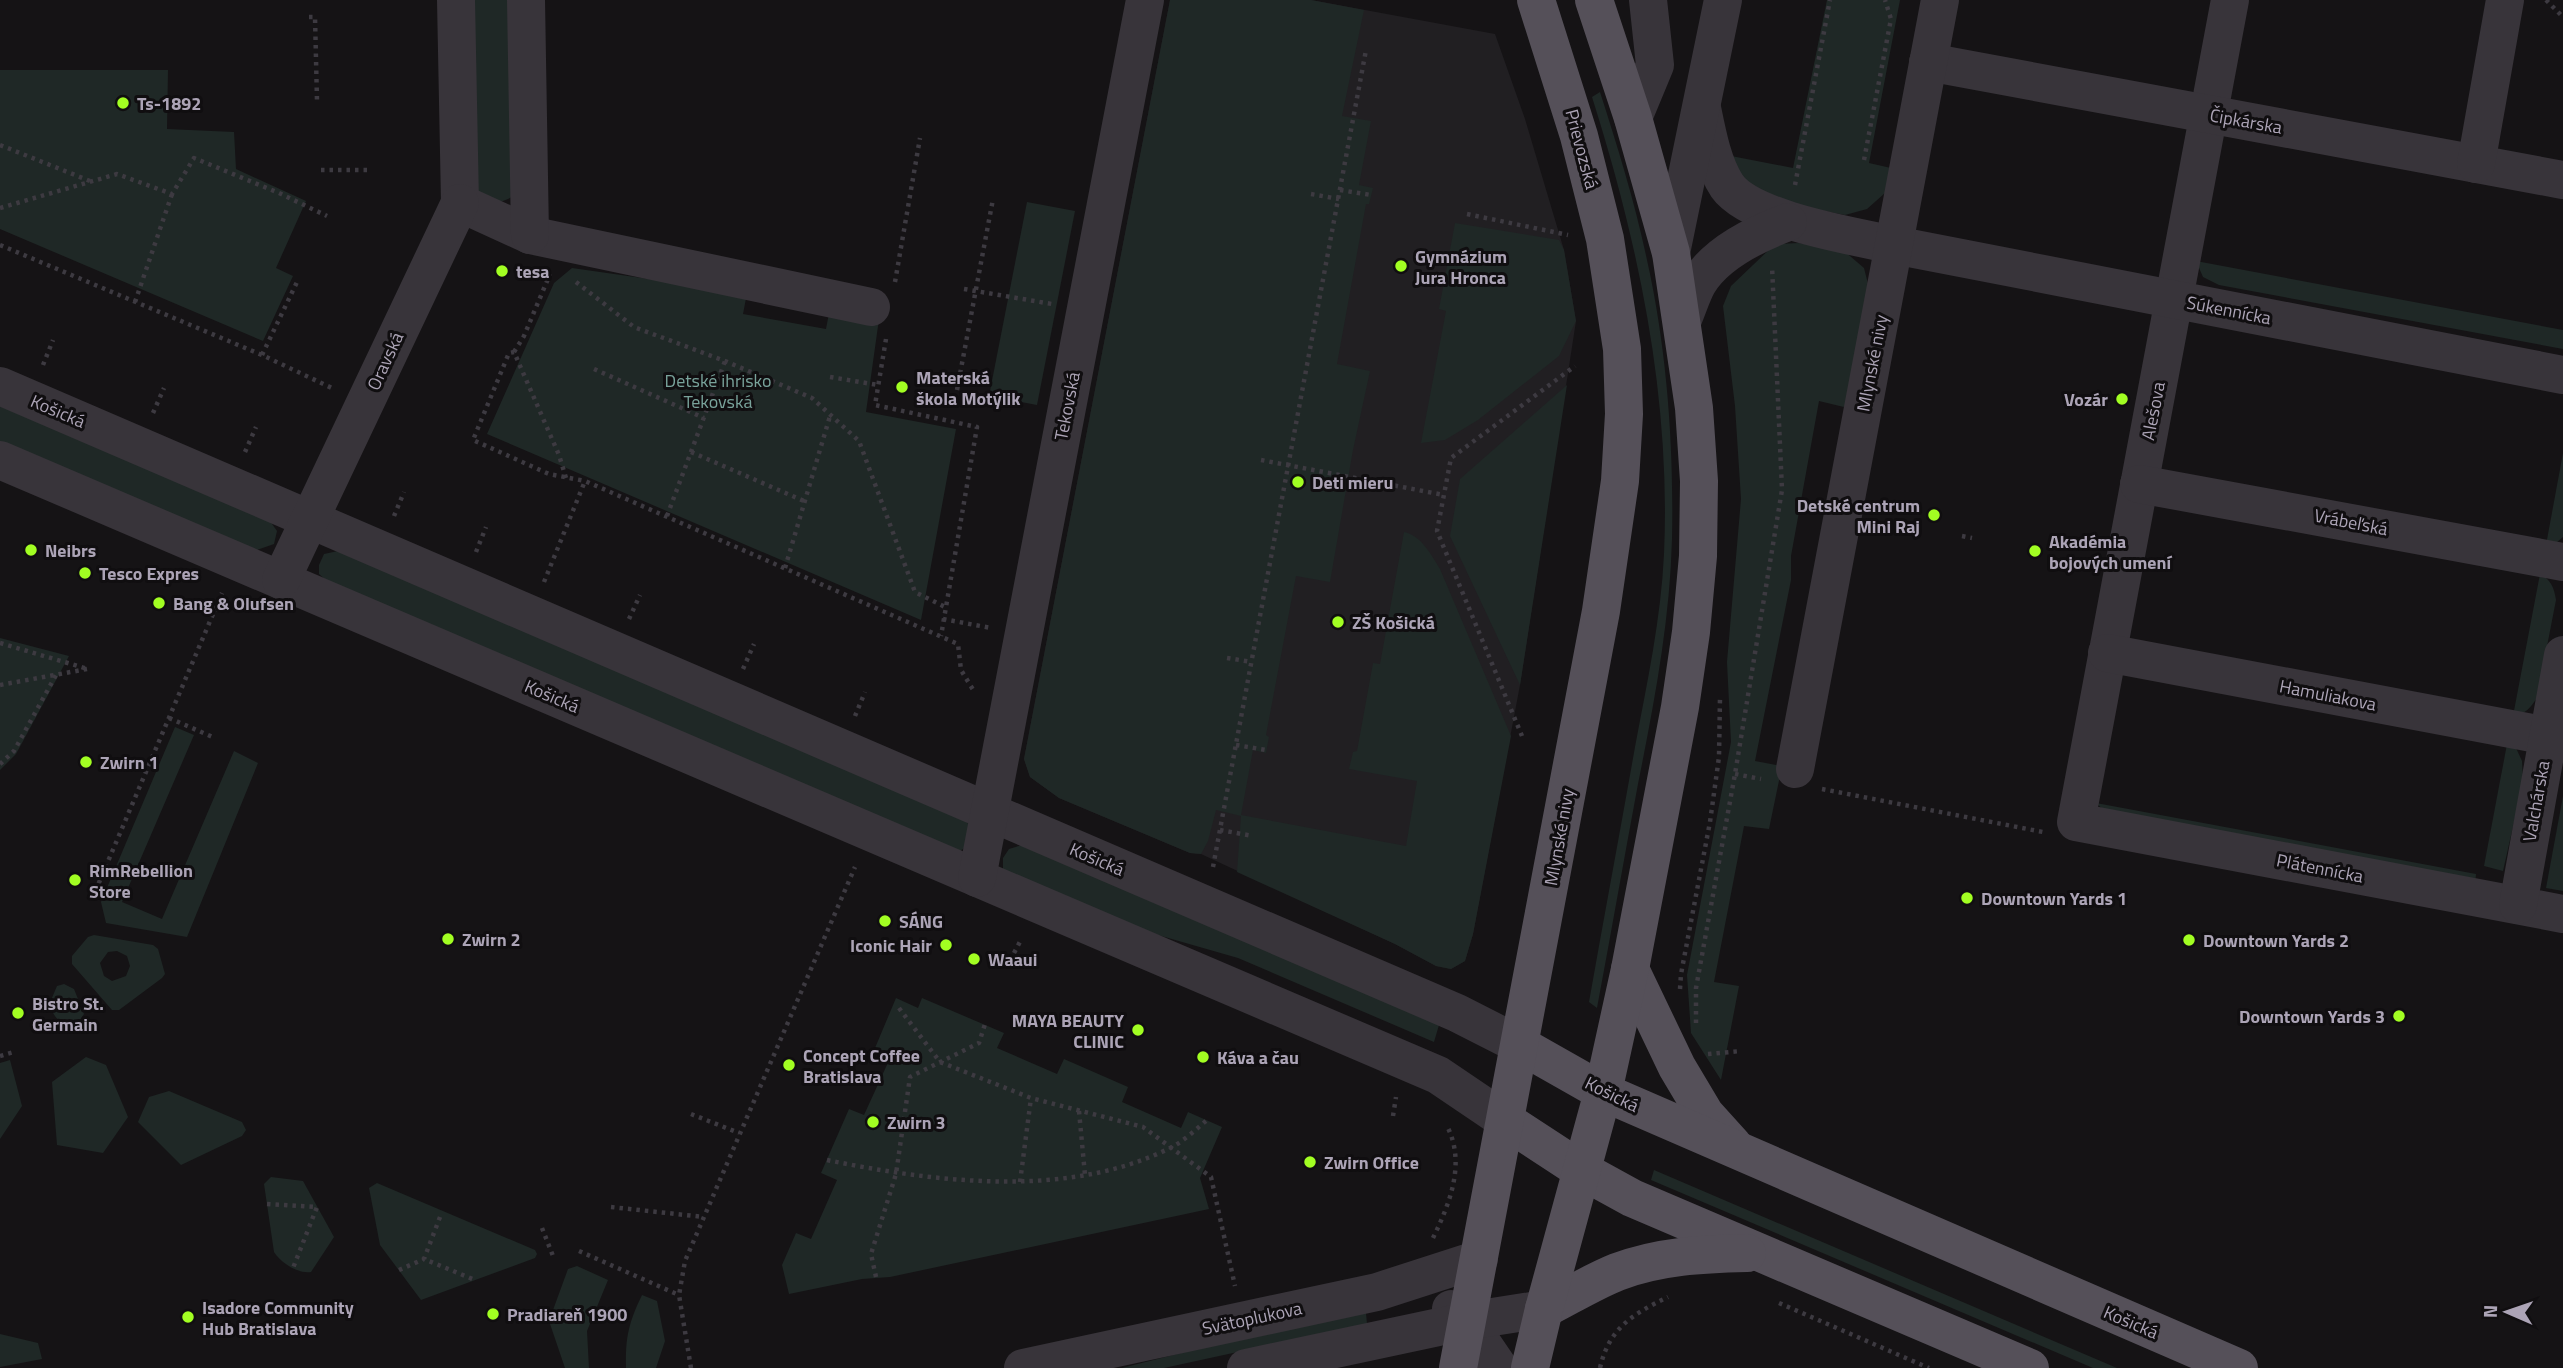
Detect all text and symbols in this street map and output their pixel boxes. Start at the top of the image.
place label: Ts-1892 [137,90,201,117]
marker: Ts-1892 [115,95,131,111]
street label: Čipkárska [2208,101,2284,141]
street label: Prievozská [1558,106,1606,192]
place label: Gymnázium Jura Hronca [1415,243,1507,291]
place label: tesa [516,258,549,285]
marker: Gymnázium Jura Hronca [1393,258,1409,274]
marker: tesa [494,263,510,279]
street label: Súkennícka [2184,289,2274,331]
street label: Mlynské nivy [1849,312,1895,414]
street label: Oravská [360,327,410,395]
place label: Materská škola Motýlik [916,364,1021,412]
park label: Detské ihrisko Tekovská [665,367,771,415]
street label: Tekovská [1047,369,1087,443]
marker: Materská škola Motýlik [894,379,910,395]
street label: Alešova [2134,379,2172,443]
place label: Vozár [2064,386,2108,413]
street label: Košická [26,387,90,435]
marker: Vozár [2114,391,2130,407]
place label: Deti mieru [1312,469,1393,496]
marker: Deti mieru [1290,474,1306,490]
place label: Detské centrum Mini Raj [1797,492,1920,540]
street label: Vrábeľská [2312,502,2390,542]
marker: Detské centrum Mini Raj [1926,507,1942,523]
place label: Akadémia bojových umení [2049,528,2172,576]
place label: Neibrs [45,537,96,564]
marker: Neibrs [23,542,39,558]
marker: Akadémia bojových umení [2027,543,2043,559]
place label: Tesco Expres [99,560,199,587]
marker: Tesco Expres [77,565,93,581]
place label: Bang & Olufsen [173,590,294,617]
marker: Bang & Olufsen [151,595,167,611]
place label: ZŠ Košická [1352,609,1435,636]
marker: ZŠ Košická [1330,614,1346,630]
street label: Košická [520,672,584,720]
street label: Hamuliakova [2277,672,2379,718]
place label: Zwirn 1 [100,749,159,776]
marker: Zwirn 1 [78,754,94,770]
street label: Valchárska [2516,758,2556,844]
street label: Mlynské nivy [1537,786,1581,888]
street label: Košická [1065,835,1129,883]
street label: Plátennícka [2274,846,2366,890]
place label: RimRebellion Store [89,857,193,905]
marker: RimRebellion Store [67,872,83,888]
place label: Downtown Yards 1 [1981,885,2127,912]
marker: Downtown Yards 1 [1959,890,1975,906]
place label: SÁNG [899,908,943,935]
marker: SÁNG [877,913,893,929]
place label: Zwirn 2 [462,926,521,953]
place label: Downtown Yards 2 [2203,927,2349,954]
marker: Zwirn 2 [440,931,456,947]
place label: Iconic Hair [850,932,932,959]
marker: Downtown Yards 2 [2181,932,2197,948]
marker: Iconic Hair [938,937,954,953]
place label: Waaui [988,946,1037,973]
marker: Waaui [966,951,982,967]
place label: Bistro St. Germain [32,990,104,1038]
place label: Downtown Yards 3 [2239,1003,2385,1030]
marker: Bistro St. Germain [10,1005,26,1021]
place label: MAYA BEAUTY CLINIC [1012,1007,1125,1055]
marker: Downtown Yards 3 [2391,1008,2407,1024]
marker: MAYA BEAUTY CLINIC [1130,1022,1146,1038]
place label: Concept Coffee Bratislava [803,1042,920,1090]
place label: Káva a čau [1217,1044,1299,1071]
marker: Káva a čau [1195,1049,1211,1065]
marker: Concept Coffee Bratislava [781,1057,797,1073]
street label: Košická [1580,1069,1644,1119]
place label: Zwirn 3 [887,1109,946,1136]
marker: Zwirn 3 [865,1114,881,1130]
place label: Zwirn Office [1324,1149,1419,1176]
marker: Zwirn Office [1302,1154,1318,1170]
north arrow [2472,1277,2542,1347]
place label: Isadore Community Hub Bratislava [202,1294,354,1342]
street label: Svätoplukova [1200,1294,1304,1342]
street label: Košická [2099,1298,2163,1346]
place label: Pradiareň 1900 [507,1301,627,1328]
text: N [2475,1304,2504,1318]
marker: Pradiareň 1900 [485,1306,501,1322]
marker: Isadore Community Hub Bratislava [180,1309,196,1325]

